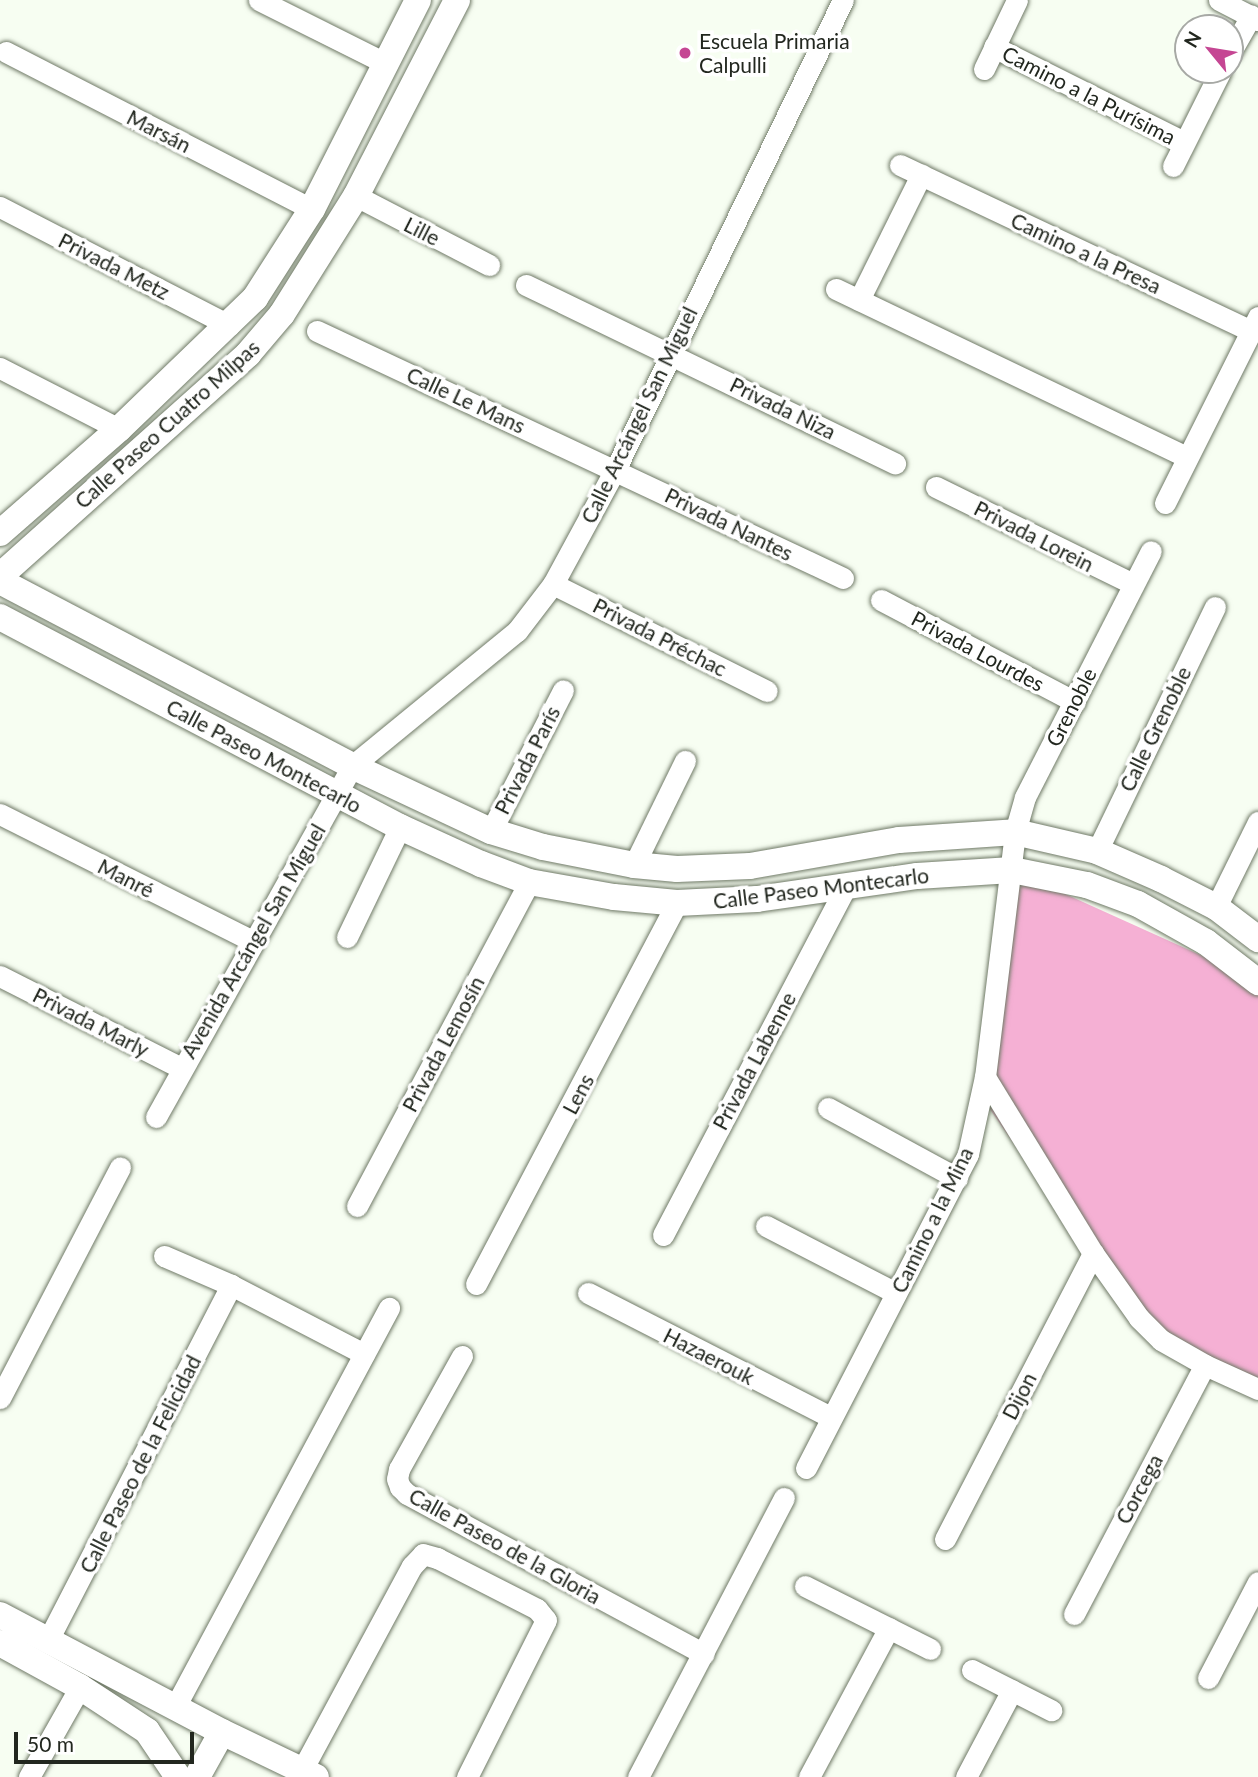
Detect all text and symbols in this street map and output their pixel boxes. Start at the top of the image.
north arrow [1174,14,1244,84]
text: N [1178,27,1206,51]
place label: Escuela Primaria Calpulli [699,28,850,78]
street label: Camino a la Purísima [998,40,1180,150]
marker: Escuela Primaria Calpulli [677,45,693,61]
street label: Marsán [123,104,195,158]
street label: Camino a la Presa [1007,207,1165,299]
street label: Lille [400,211,444,251]
street label: Privada Metz [54,227,174,305]
street label: Calle Arcángel San Miguel [575,302,703,528]
street label: Calle Paseo Cuatro Milpas [70,334,264,514]
street label: Calle Le Mans [403,362,529,438]
street label: Privada Niza [726,372,840,444]
street label: Privada Nantes [661,482,797,566]
street label: Privada Lorein [970,495,1098,577]
street label: Privada Préchac [589,592,731,682]
street label: Privada Lourdes [907,605,1049,697]
street label: Calle Grenoble [1114,662,1196,796]
street label: Grenoble [1041,663,1101,751]
street label: Calle Paseo Montecarlo [162,694,366,818]
street label: Privada París [489,702,565,818]
street label: Avenida Arcángel San Miguel [175,819,331,1063]
street label: Manré [94,853,158,903]
street label: Calle Paseo Montecarlo [712,862,930,914]
street label: Privada Lemosín [397,972,489,1116]
street label: Privada Marly [29,982,153,1062]
street label: Privada Labenne [707,988,801,1134]
street label: Lens [557,1070,599,1118]
street label: Camino a la Mina [886,1143,978,1297]
street label: Hazaerouk [659,1322,759,1390]
street label: Calle Paseo de la Felicidad [74,1351,206,1577]
street label: Dijon [997,1368,1041,1424]
street label: Corcega [1110,1450,1168,1528]
street label: Calle Paseo de la Gloria [405,1483,605,1609]
scale bar [18,1718,198,1762]
text: 50 m [27,1731,74,1756]

